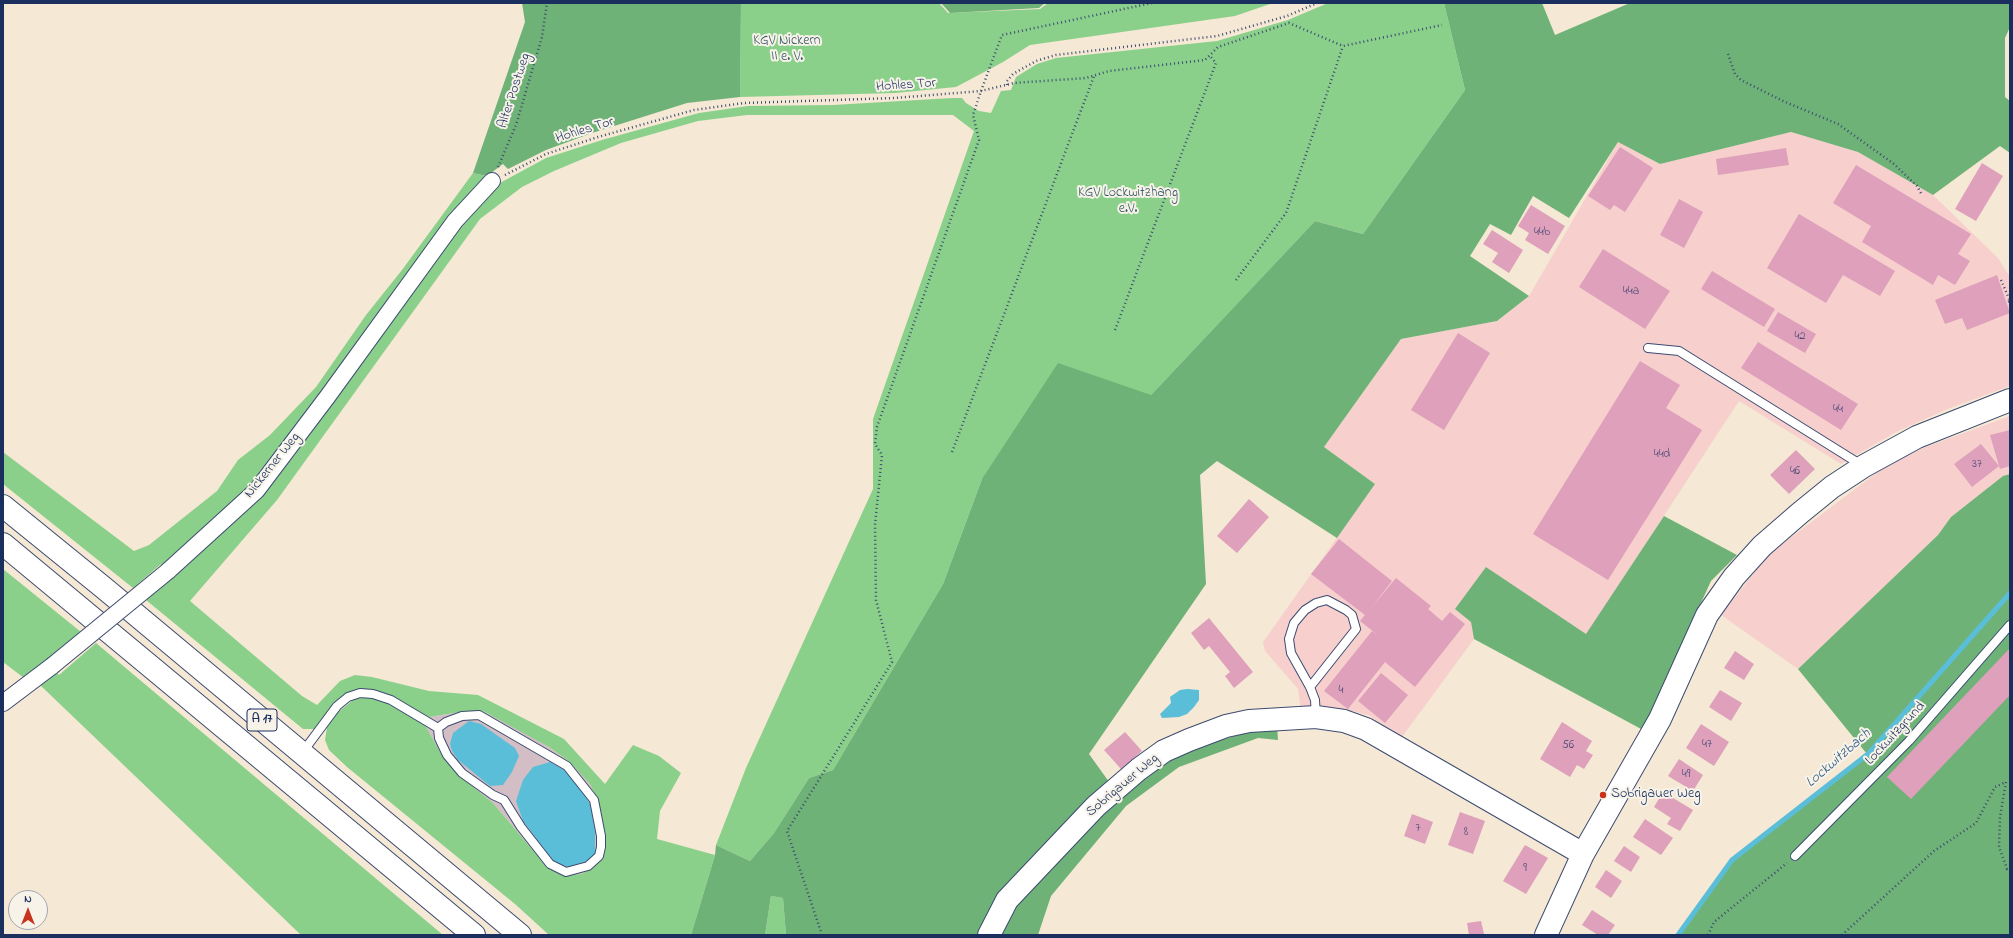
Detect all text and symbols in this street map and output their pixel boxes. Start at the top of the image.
park label: KGV Nickern II e. V. [753,34,821,66]
street label: Alter Postweg [495,51,535,131]
street label: Hohles Tor [875,76,937,96]
street label: Hohles Tor [554,114,616,148]
park label: KGV Lockwitzhang e.V. [1078,186,1178,218]
house number: 44b [1534,226,1550,240]
house number: 44a [1623,285,1639,299]
house number: 42 [1795,330,1805,344]
house number: 44 [1833,403,1843,417]
street label: Nickerner Weg [241,430,305,502]
house number: 44d [1654,448,1670,462]
house number: 37 [1972,458,1982,472]
house number: 46 [1790,465,1800,479]
house number: 4 [1339,684,1343,698]
street label: Lockwitzgrund [1862,699,1930,769]
road number: A 17 [247,709,277,731]
water label: Lockwitzbach [1803,726,1875,792]
house number: 47 [1702,738,1712,752]
house number: 56 [1562,739,1574,753]
street label: Sobrigauer Weg [1083,751,1163,821]
house number: 49 [1682,768,1690,782]
place label: Sobrigauer Weg [1611,787,1700,803]
marker: Sobrigauer Weg [1598,790,1608,800]
house number: 7 [1416,822,1420,836]
house number: 8 [1464,826,1468,840]
house number: 9 [1523,862,1527,876]
north arrow [8,890,48,930]
text: N [24,891,32,907]

